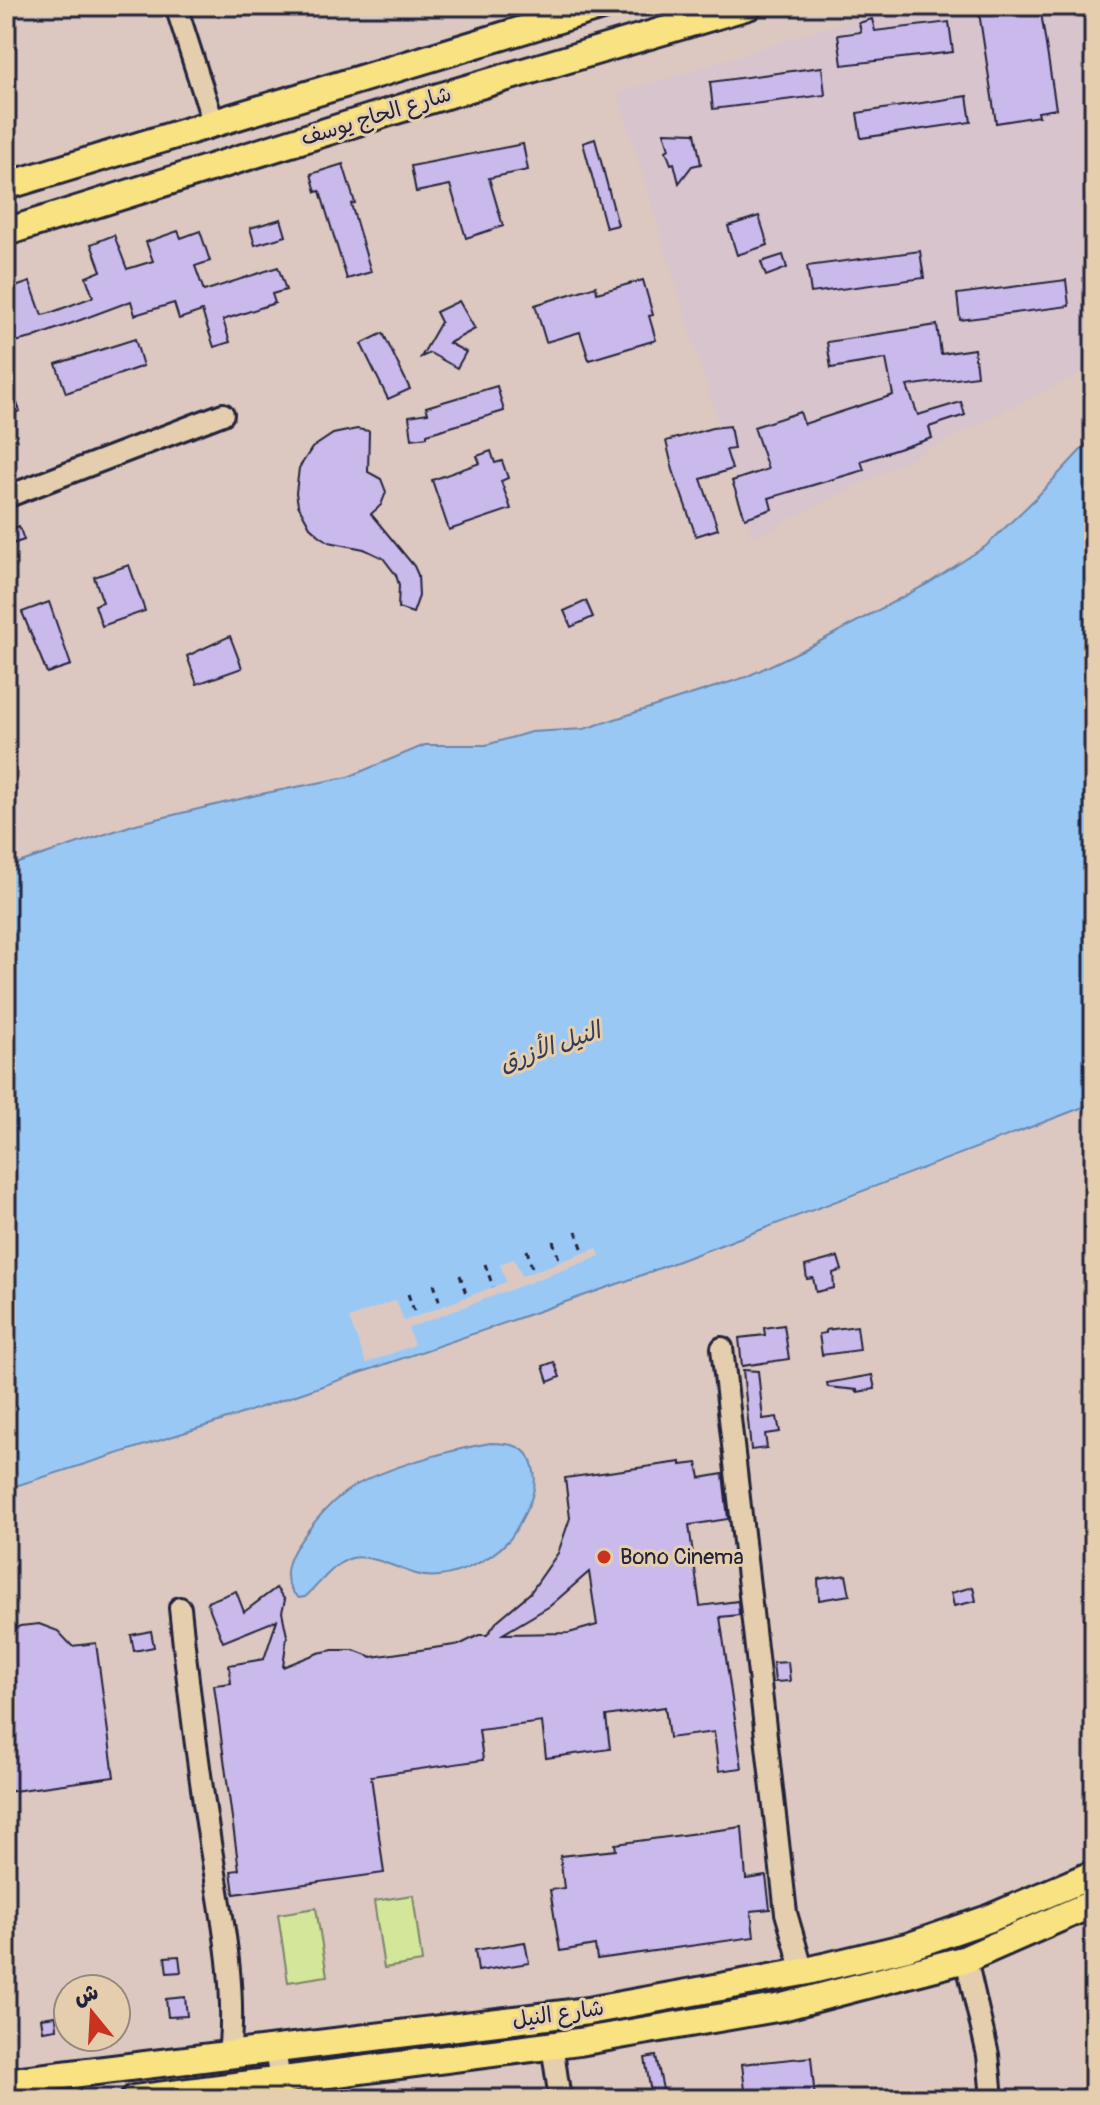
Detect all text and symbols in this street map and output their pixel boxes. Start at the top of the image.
street label: شارع الحاج يوسف [297,80,455,153]
water label: النيل الأزرق [495,1013,607,1078]
place label: Bono Cinema [620,1543,744,1571]
marker: Bono Cinema [595,1548,613,1566]
north arrow [52,1973,132,2053]
text: ش [70,1978,102,2012]
street label: شارع النيل [510,1994,606,2035]

